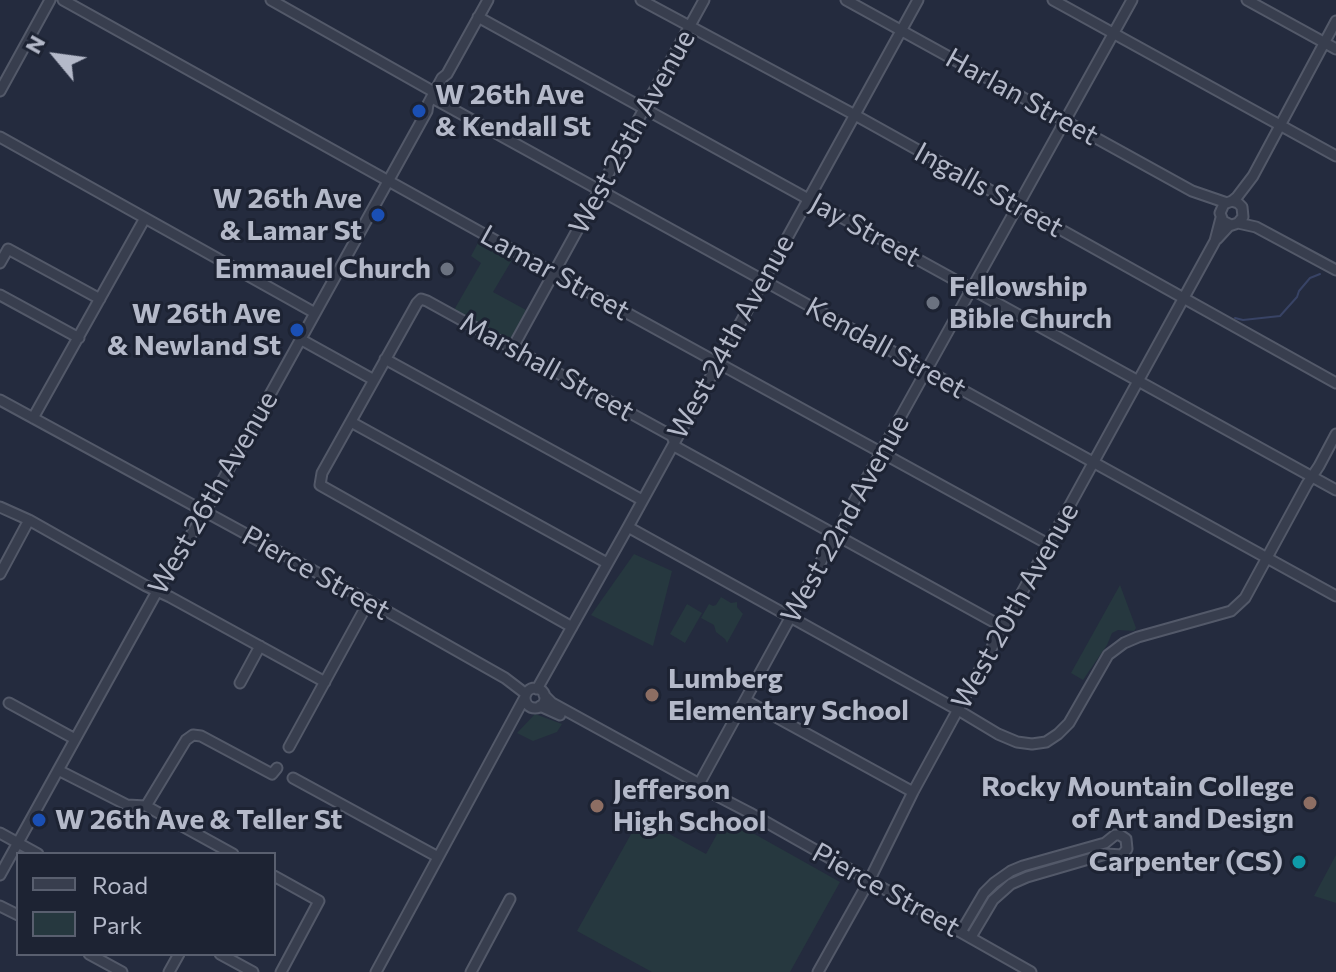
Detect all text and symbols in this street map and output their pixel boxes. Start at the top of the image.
north arrow [16,16,96,96]
street label: West 25th Avenue [562,24,702,240]
text: N [19,30,50,58]
street label: Harlan Street [940,41,1104,153]
place label: W 26th Ave & Kendall St [435,78,591,144]
marker: W 26th Ave & Kendall St [410,102,428,120]
street label: Ingalls Street [909,135,1069,245]
place label: W 26th Ave & Lamar St [213,182,362,248]
street label: Jay Street [804,186,926,274]
marker: W 26th Ave & Lamar St [369,206,387,224]
street label: Lamar Street [475,218,635,328]
street label: West 24th Avenue [661,229,801,445]
place label: Emmauel Church [215,252,431,286]
marker: Emmauel Church [438,260,456,278]
place label: Fellowship Bible Church [949,270,1112,336]
street label: Kendall Street [800,290,972,406]
marker: Fellowship Bible Church [924,294,942,312]
place label: W 26th Ave & Newland St [107,297,281,363]
street label: Marshall Street [454,305,640,429]
marker: W 26th Ave & Newland St [288,321,306,339]
street label: West 26th Avenue [141,385,285,601]
street label: West 22nd Avenue [774,409,916,629]
street label: West 20th Avenue [944,497,1086,715]
street label: Pierce Street [236,519,396,627]
place label: Lumberg Elementary School [668,662,909,728]
marker: Lumberg Elementary School [643,686,661,704]
place label: Rocky Mountain College of Art and Design [981,770,1294,836]
place label: Jefferson High School [613,773,766,839]
marker: Rocky Mountain College of Art and Design [1301,794,1319,812]
marker: Jefferson High School [588,797,606,815]
place label: W 26th Ave & Teller St [55,803,342,837]
marker: W 26th Ave & Teller St [30,811,48,829]
street label: Pierce Street [806,836,966,944]
place label: Carpenter (CS) [1089,845,1283,879]
legend [16,852,276,956]
marker: Carpenter (CS) [1290,853,1308,871]
text: Road [92,870,148,899]
text: Park [92,910,142,939]

